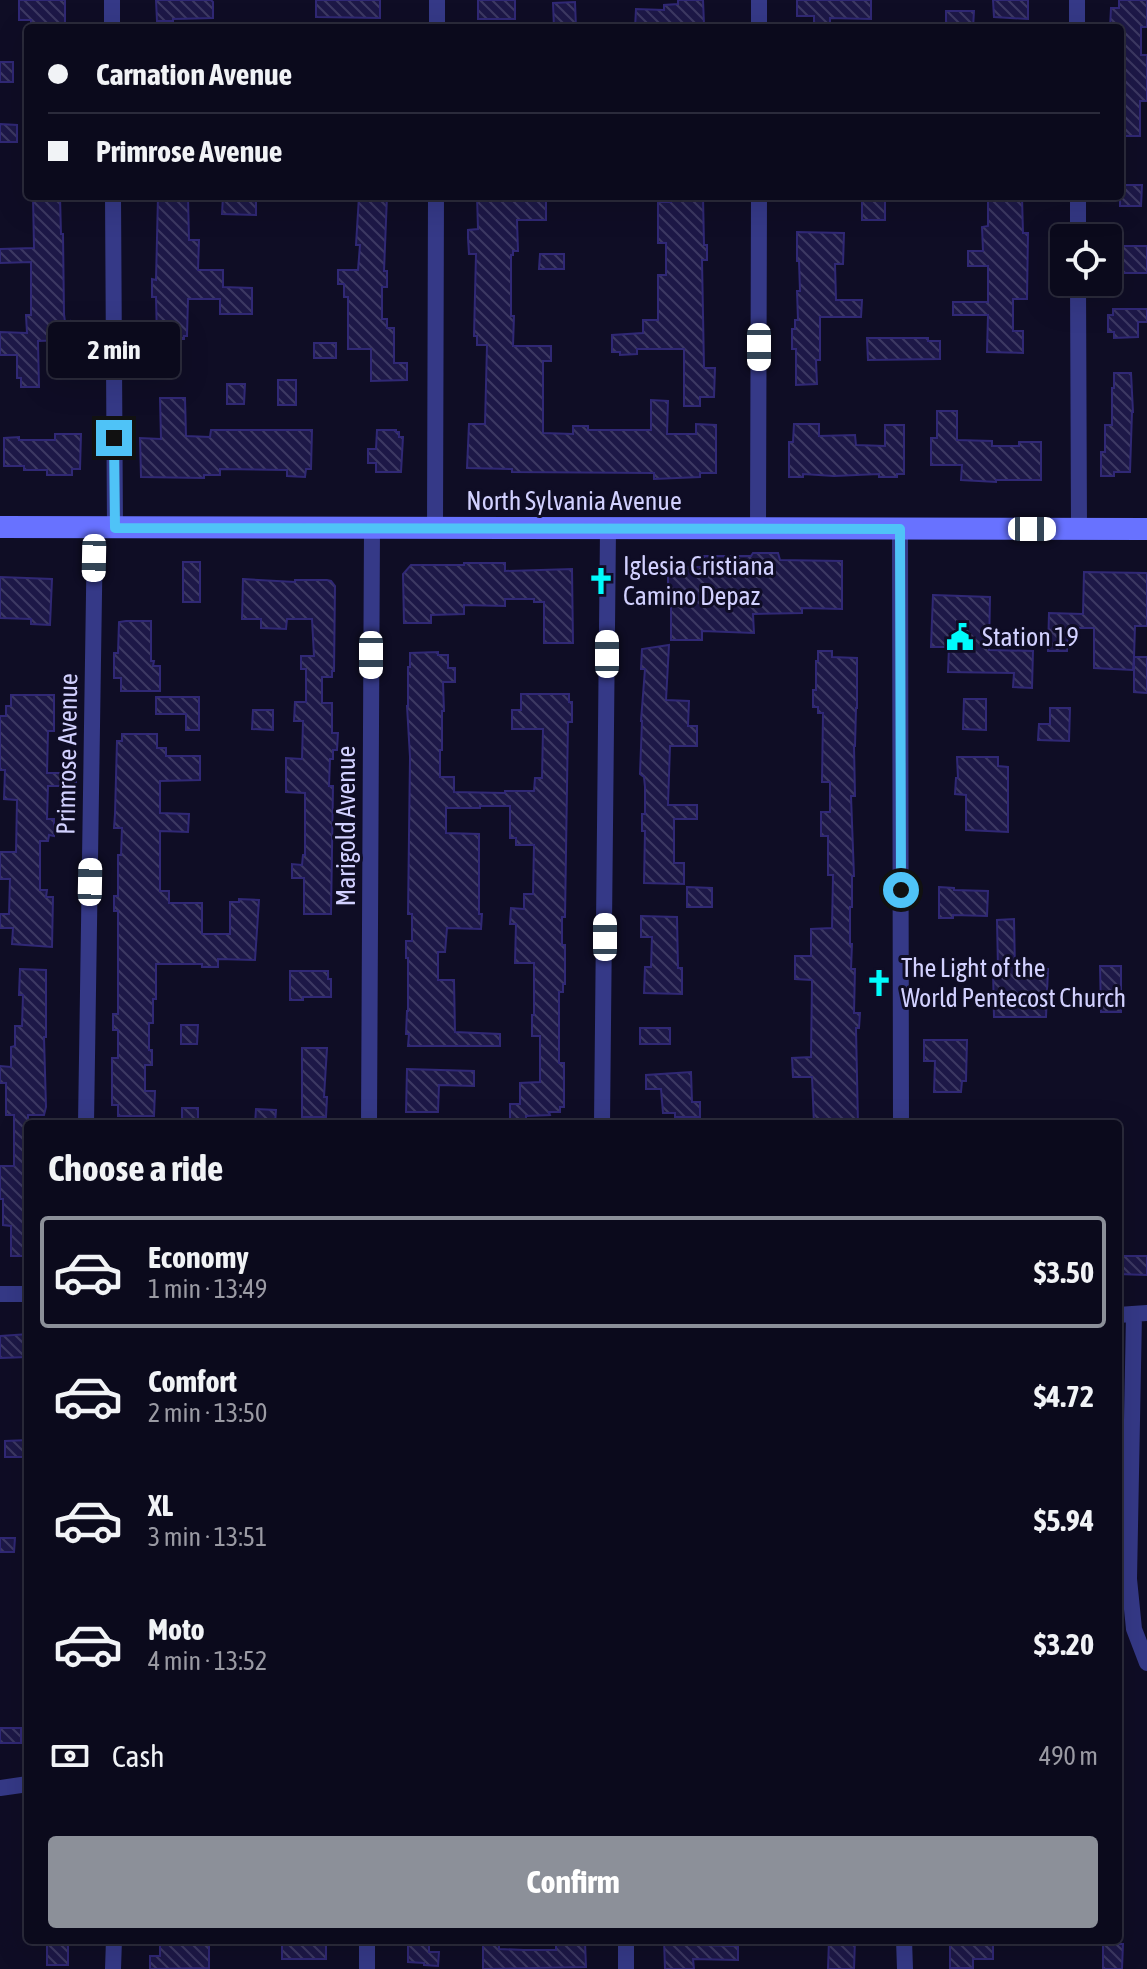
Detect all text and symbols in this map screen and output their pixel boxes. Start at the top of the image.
text: Carnation Avenue [96,57,292,91]
text: Primrose Avenue [96,134,282,168]
map controls [1050,224,1122,296]
button: locate [1050,224,1122,296]
callout: 2 min [48,322,180,378]
car [747,323,771,371]
text: 2 min [87,335,141,365]
route end [96,420,132,456]
street label: North Sylvania Avenue [466,486,682,516]
car [1008,517,1056,541]
car [82,534,106,582]
place label: Iglesia Cristiana Camino Depaz [623,551,775,611]
church icon: Iglesia Cristiana Camino Depaz [586,566,616,596]
public building icon: Station 19 [945,622,975,652]
place label: Station 19 [982,622,1079,652]
car [595,630,619,678]
car [359,631,383,679]
street label: Primrose Avenue [51,673,83,835]
street label: Marigold Avenue [331,746,361,906]
car [78,858,102,906]
route start [883,872,919,908]
car [593,913,617,961]
place label: The Light of the World Pentecost Church [901,953,1126,1013]
church icon: The Light of the World Pentecost Church [864,968,894,998]
text: Choose a ride [48,1147,223,1189]
icon: car [52,1236,124,1308]
text: Economy [148,1240,249,1274]
text: $3.50 [1034,1255,1094,1289]
text: 1 min · 13:49 [148,1274,267,1304]
icon: car [52,1360,124,1432]
text: Comfort [148,1364,237,1398]
text: $4.72 [1034,1379,1094,1413]
text: 2 min · 13:50 [148,1398,267,1428]
icon: car [52,1484,124,1556]
text: XL [148,1488,173,1522]
text: $5.94 [1034,1503,1094,1537]
text: 3 min · 13:51 [148,1522,267,1552]
icon: car [52,1608,124,1680]
text: Moto [148,1612,205,1646]
text: $3.20 [1034,1627,1094,1661]
text: 4 min · 13:52 [148,1646,267,1676]
icon: cash [48,1734,92,1778]
text: Cash [112,1739,165,1773]
text: 490 m [1039,1741,1098,1771]
button: Confirm [48,1836,1098,1928]

